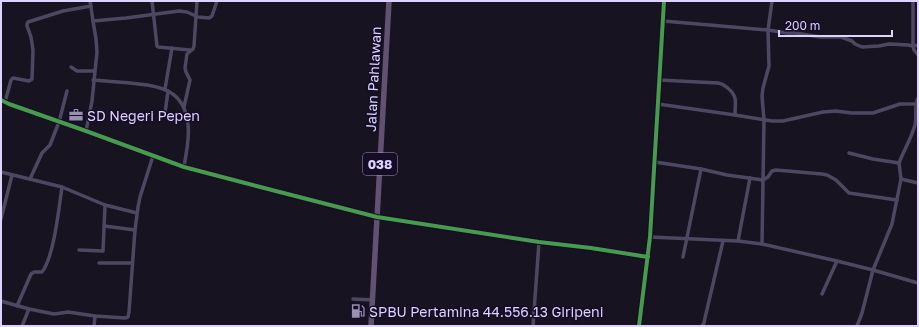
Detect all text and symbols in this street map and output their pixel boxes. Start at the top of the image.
scale bar [779,12,892,38]
text: 200 m [785,18,820,33]
street label: Jalan Pahlawan [362,26,384,132]
office icon: SD Negeri Pepen [68,107,84,123]
place label: SD Negeri Pepen [87,107,200,124]
road number: 038 [363,153,397,175]
fuel station icon: SPBU Pertamina 44.556.13 Giripeni [350,303,366,319]
place label: SPBU Pertamina 44.556.13 Giripeni [369,303,603,320]

